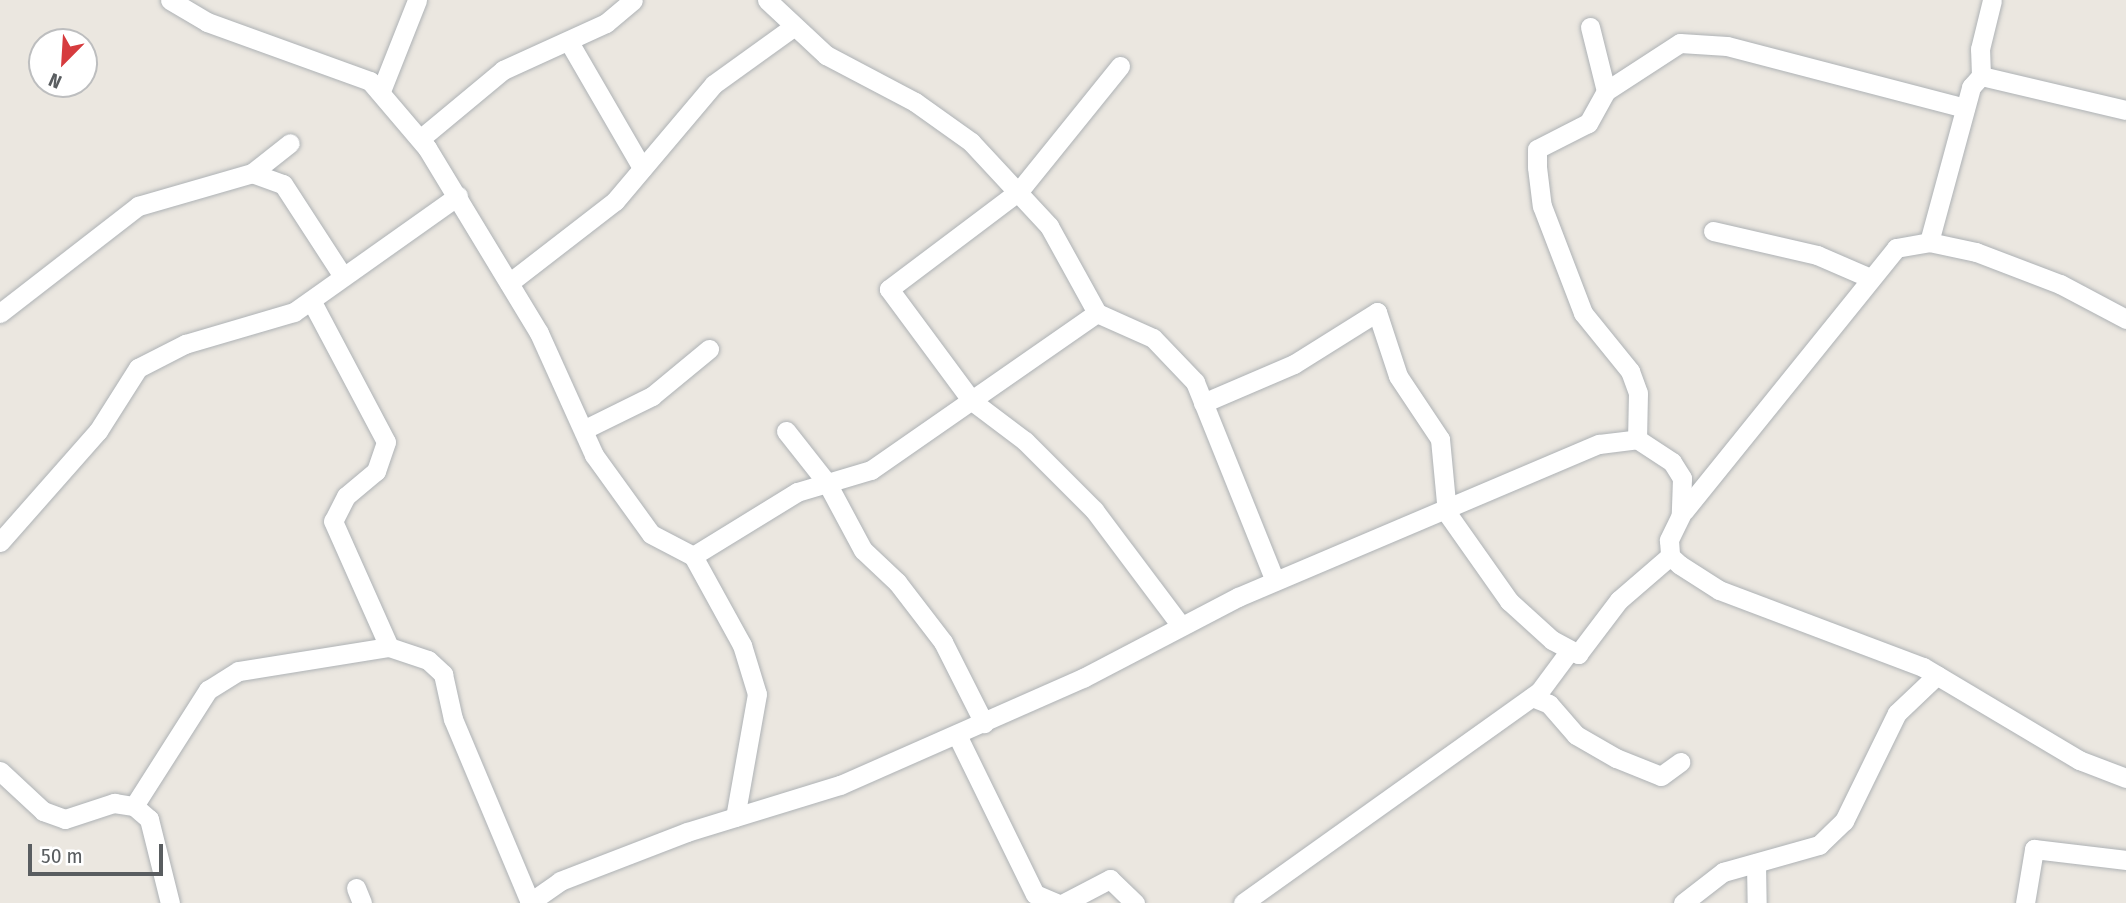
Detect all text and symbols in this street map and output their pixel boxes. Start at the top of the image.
north arrow [28,28,98,98]
text: N [45,68,65,94]
scale bar [32,830,166,874]
text: 50 m [41,843,83,869]

